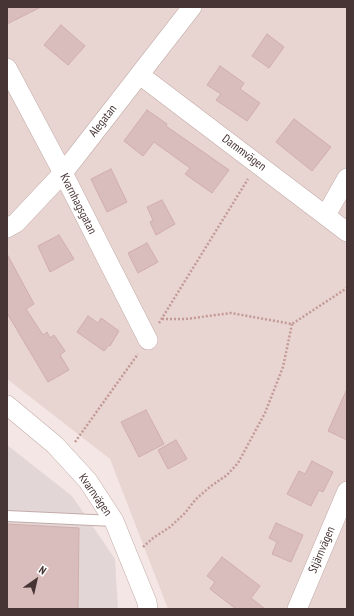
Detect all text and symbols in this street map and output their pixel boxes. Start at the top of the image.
street label: Alegatan [86,102,120,140]
street label: Dammvägen [219,132,269,174]
street label: Kvarnhagsgatan [57,171,99,237]
street label: Kvarnvägen [75,471,115,519]
street label: Stjärnvägen [306,525,338,575]
north arrow [16,560,56,600]
text: N [36,563,49,578]

